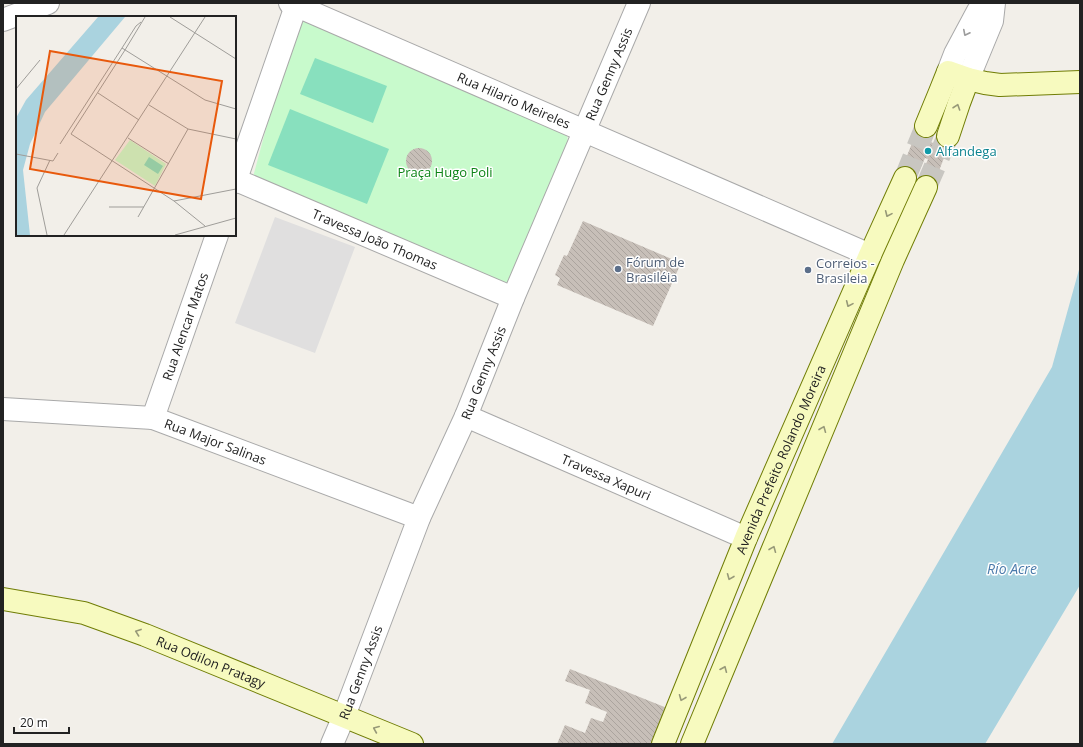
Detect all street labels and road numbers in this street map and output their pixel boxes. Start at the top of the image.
street label: Rua Genny Assis [581,25,636,123]
street label: Rua Hilario Meireles [454,68,573,133]
street label: Travessa João Thomas [309,204,440,274]
street label: Rua Alencar Matos [158,270,212,383]
street label: Rua Genny Assis [456,323,510,422]
street label: Avenida Prefeito Rolando Moreira [731,362,830,557]
street label: Rua Major Salinas [162,414,269,469]
street label: Travessa Xapuri [559,450,654,505]
street label: Rua Genny Assis [334,623,387,722]
street label: Rua Odilon Pratagy [153,631,268,692]

